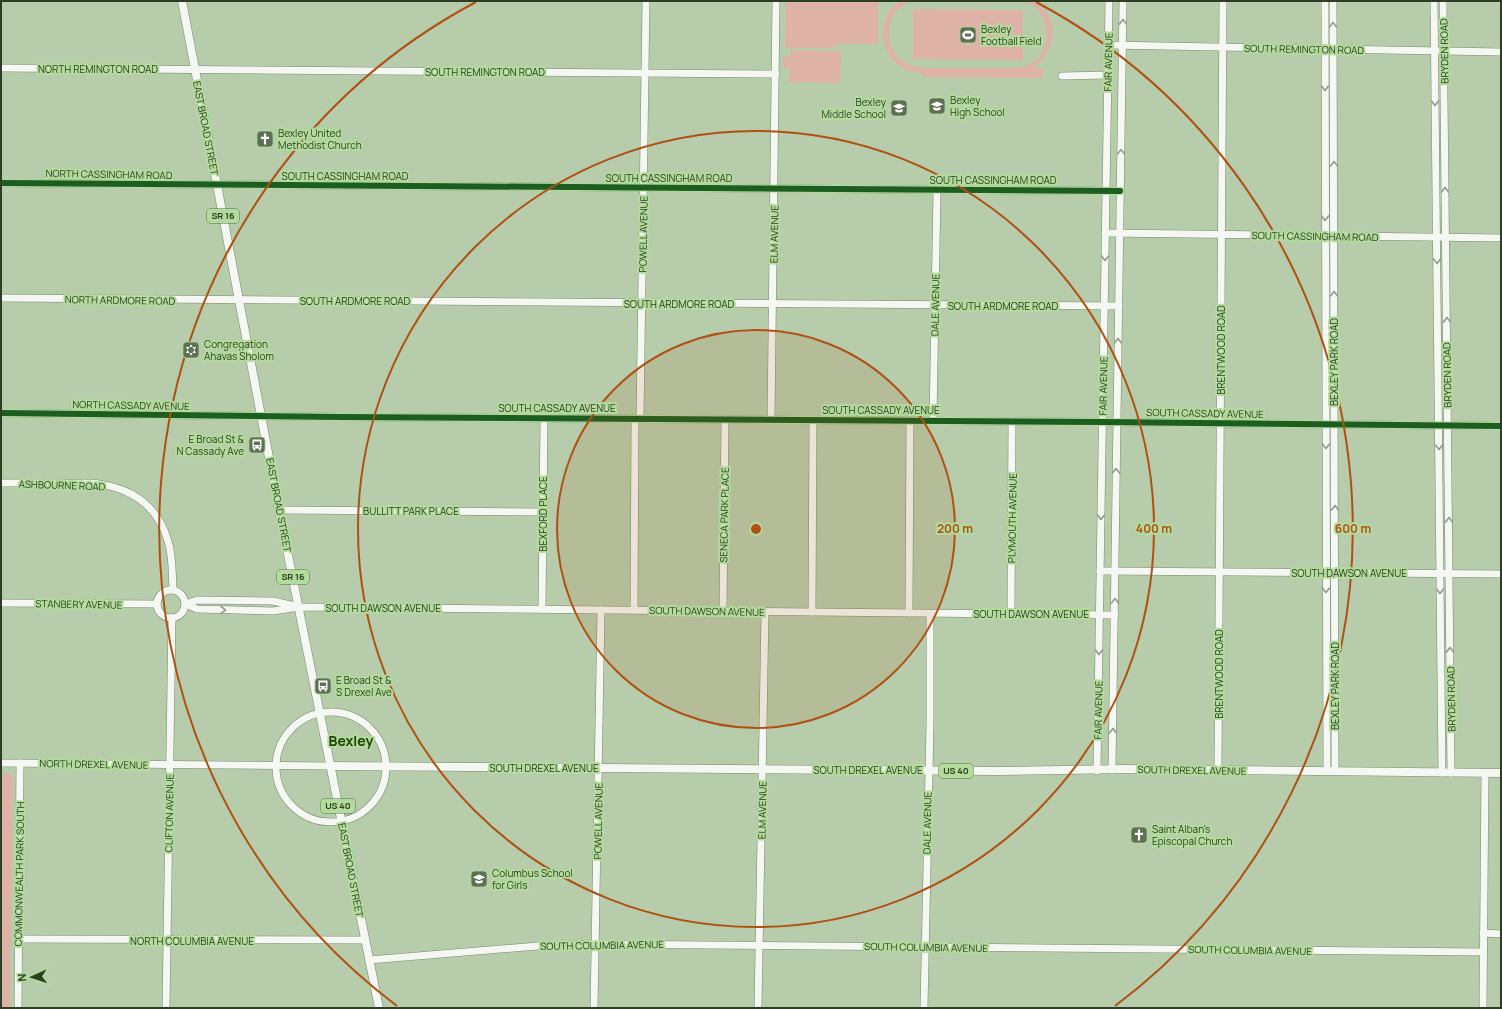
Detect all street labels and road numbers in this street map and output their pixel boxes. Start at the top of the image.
street label: BRYDEN ROAD [1436,18,1452,84]
street label: FAIR AVENUE [1100,32,1116,92]
street label: SOUTH REMINGTON ROAD [1244,41,1364,57]
street label: NORTH REMINGTON ROAD [38,62,158,76]
street label: SOUTH REMINGTON ROAD [425,65,545,79]
street label: EAST BROAD STREET [190,80,222,176]
street label: NORTH CASSINGHAM ROAD [45,166,173,182]
street label: SOUTH CASSINGHAM ROAD [281,169,409,183]
street label: SOUTH CASSINGHAM ROAD [605,171,733,185]
street label: SOUTH CASSINGHAM ROAD [929,173,1057,187]
street label: POWELL AVENUE [635,195,651,272]
street label: ELM AVENUE [766,205,782,263]
road number: SR 16 [207,209,239,223]
street label: SOUTH CASSINGHAM ROAD [1251,228,1379,244]
street label: DALE AVENUE [927,273,943,336]
street label: NORTH ARDMORE ROAD [65,292,176,308]
street label: SOUTH ARDMORE ROAD [300,294,411,308]
street label: SOUTH ARDMORE ROAD [624,297,735,311]
street label: SOUTH ARDMORE ROAD [948,299,1059,313]
street label: BRENTWOOD ROAD [1214,305,1228,395]
street label: BEXLEY PARK ROAD [1327,318,1341,406]
street label: BRYDEN ROAD [1439,342,1455,408]
street label: FAIR AVENUE [1095,356,1111,416]
street label: NORTH CASSADY AVENUE [72,397,190,413]
street label: SOUTH CASSADY AVENUE [498,401,616,415]
street label: SOUTH CASSADY AVENUE [822,403,940,417]
street label: SOUTH CASSADY AVENUE [1146,405,1264,421]
street label: EAST BROAD STREET [263,457,295,553]
street label: SENECA PARK PLACE [716,467,732,563]
street label: PLYMOUTH AVENUE [1004,473,1020,563]
street label: ASHBOURNE ROAD [18,476,106,494]
street label: BEXFORD PLACE [536,476,550,552]
street label: BULLITT PARK PLACE [363,504,459,518]
street label: SOUTH DAWSON AVENUE [1291,566,1407,580]
road number: SR 16 [277,570,309,584]
street label: STANBERY AVENUE [35,596,123,612]
street label: SOUTH DAWSON AVENUE [325,601,441,615]
street label: SOUTH DAWSON AVENUE [649,603,765,619]
street label: SOUTH DAWSON AVENUE [973,607,1089,621]
street label: BRENTWOOD ROAD [1212,629,1226,719]
street label: BEXLEY PARK ROAD [1328,642,1342,730]
street label: BRYDEN ROAD [1443,666,1459,732]
street label: FAIR AVENUE [1090,680,1106,740]
street label: NORTH DREXEL AVENUE [39,756,149,772]
street label: SOUTH DREXEL AVENUE [489,761,599,775]
street label: SOUTH DREXEL AVENUE [1137,762,1247,778]
street label: SOUTH DREXEL AVENUE [813,763,923,777]
road number: US 40 [939,764,973,778]
street label: CLIFTON AVENUE [161,773,177,852]
street label: ELM AVENUE [754,781,770,839]
street label: POWELL AVENUE [590,782,606,859]
street label: DALE AVENUE [919,791,935,854]
road number: US 40 [321,799,355,813]
street label: COMMONWEALTH PARK SOUTH [11,801,27,946]
street label: EAST BROAD STREET [335,822,367,918]
street label: NORTH COLUMBIA AVENUE [130,934,254,948]
street label: SOUTH COLUMBIA AVENUE [540,937,664,953]
street label: SOUTH COLUMBIA AVENUE [864,939,988,955]
street label: SOUTH COLUMBIA AVENUE [1188,942,1312,958]

